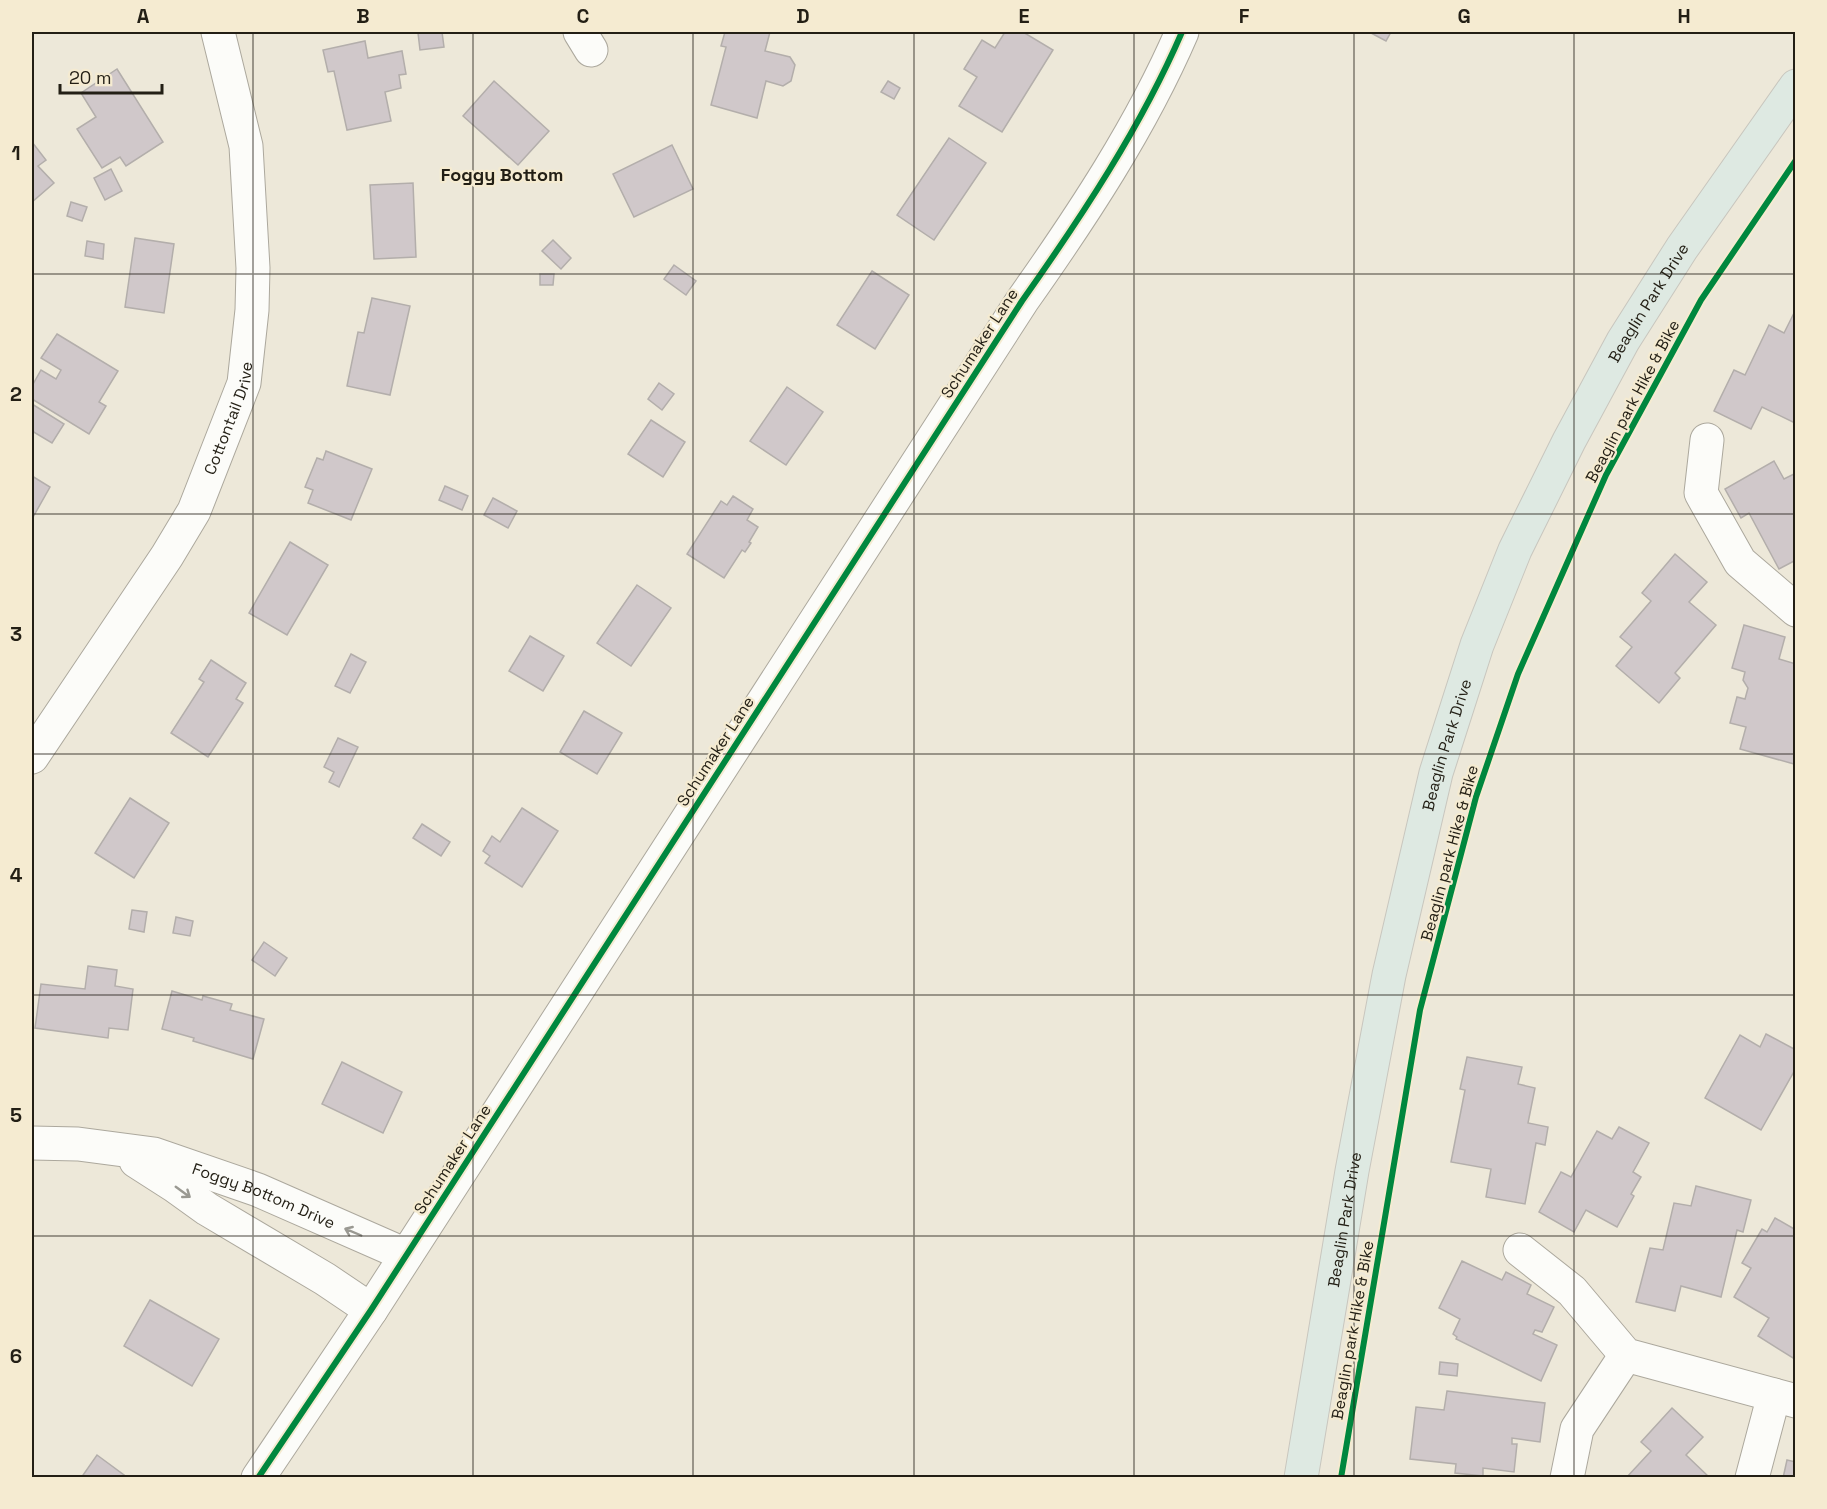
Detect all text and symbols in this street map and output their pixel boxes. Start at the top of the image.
text: A [137,3,150,29]
text: B [356,3,370,29]
text: C [577,3,590,29]
text: D [796,3,810,29]
text: E [1018,3,1030,29]
text: F [1239,3,1250,29]
text: G [1457,3,1471,29]
text: H [1677,3,1691,29]
scale bar [60,57,162,95]
text: 20 m [69,66,112,89]
text: 1 [11,140,21,166]
district label: Foggy Bottom [441,163,563,186]
street label: Beaglin Park Drive [1603,239,1694,366]
street label: Schumaker Lane [936,284,1023,402]
street label: Beaglin park Hike & Bike [1581,316,1684,486]
street label: Cottontail Drive [199,361,257,478]
text: 2 [10,381,22,407]
text: 3 [10,621,22,647]
street label: Beaglin Park Drive [1418,676,1476,813]
street label: Schumaker Lane [672,692,759,810]
street label: Beaglin park Hike & Bike [1416,763,1483,943]
text: 4 [10,862,23,888]
street label: Schumaker Lane [409,1100,496,1218]
text: 5 [10,1102,22,1128]
street label: Beaglin Park Drive [1323,1150,1366,1289]
street label: Foggy Bottom Drive [189,1158,338,1234]
one-way arrow [175,1186,191,1198]
one-way arrow [344,1226,362,1237]
street label: Beaglin park Hike & Bike [1326,1239,1379,1421]
text: 6 [10,1343,22,1369]

